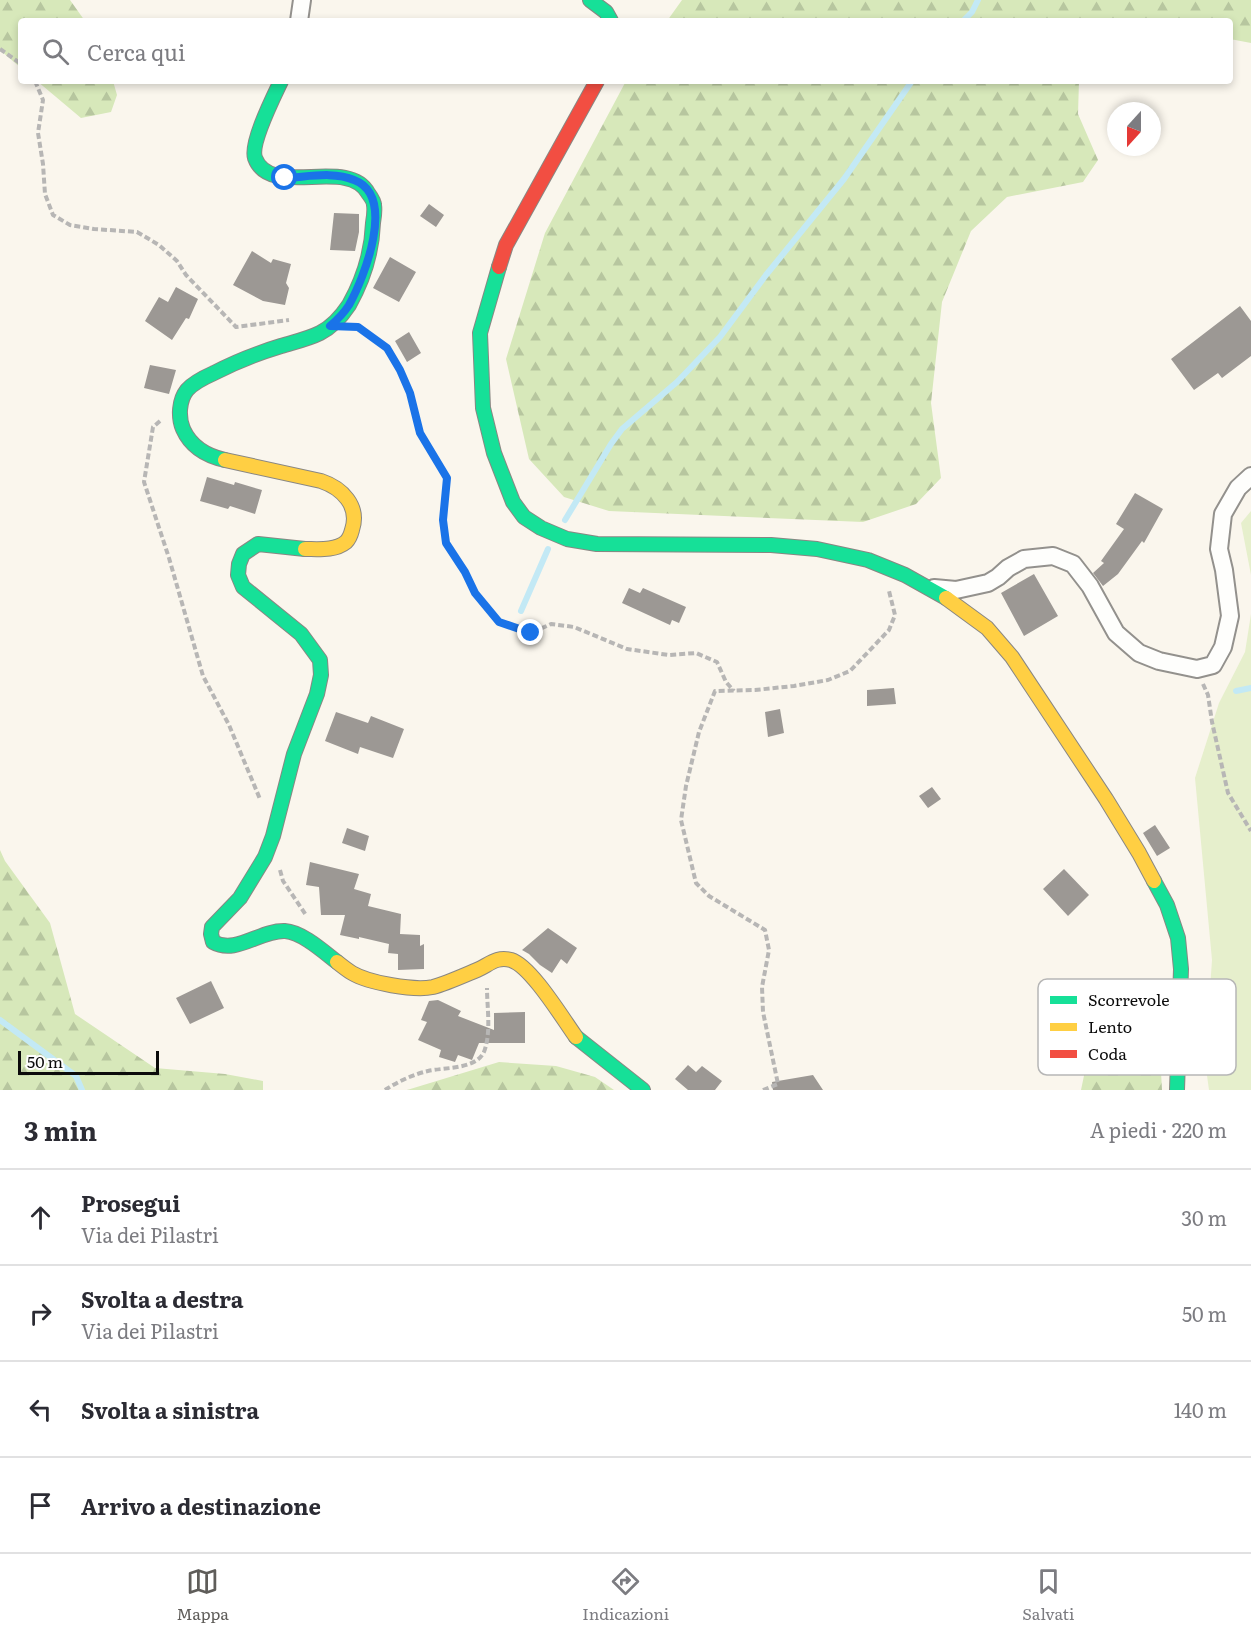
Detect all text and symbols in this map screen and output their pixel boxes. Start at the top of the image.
search box [18,18,1233,84]
icon: search [39,35,72,68]
text: Cerca qui [87,35,185,68]
north arrow [1107,102,1161,156]
route start [271,164,297,190]
route end [517,619,543,645]
legend [1038,979,1236,1075]
text: Scorrevole [1088,987,1169,1011]
text: Lento [1088,1014,1132,1038]
text: Coda [1088,1041,1127,1065]
scale bar [18,1048,159,1076]
text: 50 m [27,1049,63,1073]
text: 3 min [24,1110,97,1149]
text: A piedi · 220 m [1090,1114,1227,1144]
text: Prosegui [81,1186,180,1219]
icon: ahead [24,1201,57,1234]
text: 30 m [1181,1202,1227,1232]
text: Via dei Pilastri [81,1219,219,1249]
text: Svolta a destra [81,1282,243,1315]
icon: right [24,1297,57,1330]
text: 50 m [1182,1298,1227,1328]
text: Via dei Pilastri [81,1315,219,1345]
icon: left [24,1393,57,1426]
text: Svolta a sinistra [81,1393,259,1426]
text: 140 m [1174,1394,1227,1424]
icon: arrive [24,1489,57,1522]
text: Arrivo a destinazione [81,1489,321,1522]
tab: Mappa [177,1565,229,1625]
tab: Indicazioni [582,1565,669,1625]
tab: Salvati [1022,1565,1074,1625]

